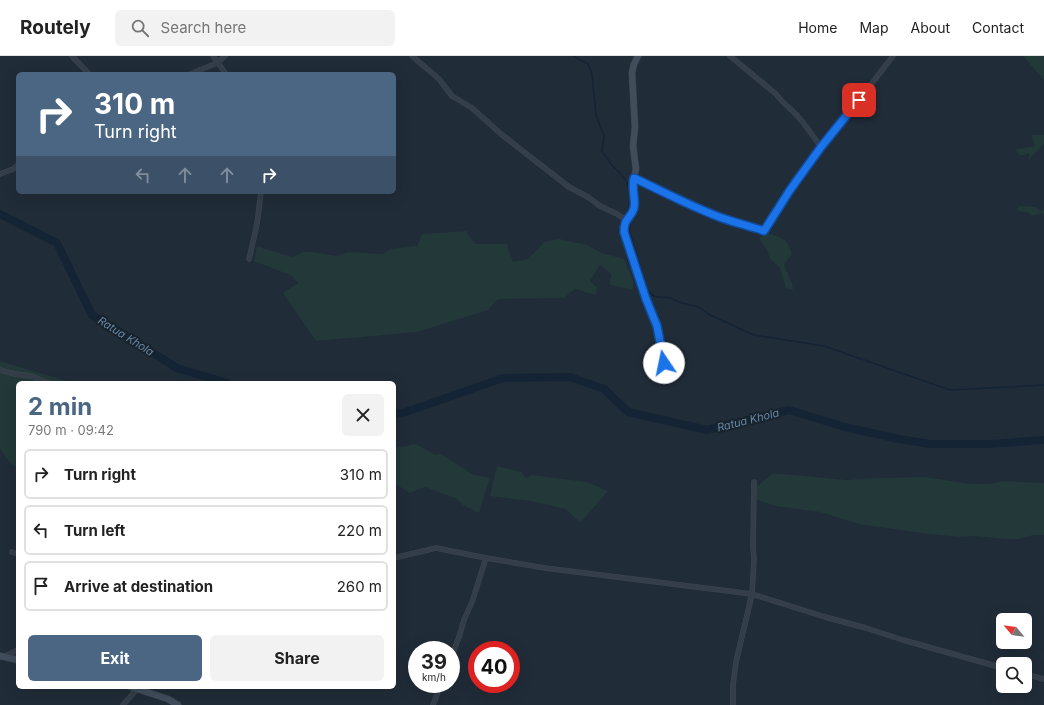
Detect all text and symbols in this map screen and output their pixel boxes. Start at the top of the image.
search box [115,10,395,46]
text: Routely [20,16,91,39]
icon: search [129,17,151,39]
text: Search here [161,18,246,37]
text: Home [798,19,837,36]
text: Map [859,19,889,36]
text: About [911,19,950,36]
text: Contact [972,19,1024,36]
pin [842,83,876,117]
text: 310 m [94,87,175,121]
icon: right [28,88,80,140]
icon: arrive [848,89,870,111]
text: Turn right [94,121,177,142]
icon: left [132,164,154,186]
icon: ahead [174,164,196,186]
icon: ahead [216,164,238,186]
icon: right [258,164,280,186]
water label: Ratua Khola [95,313,157,359]
position arrow [643,342,685,384]
text: 2 min [28,392,92,421]
button: close [342,394,384,436]
water label: Ratua Khola [715,405,781,434]
text: 790 m · 09:42 [28,422,114,438]
icon: right [30,463,52,485]
text: Turn right [64,465,136,484]
text: 310 m [340,465,382,484]
icon: left [30,519,52,541]
text: Turn left [64,521,125,540]
text: 220 m [337,521,382,540]
icon: arrive [30,575,52,597]
text: Arrive at destination [64,577,213,596]
text: 260 m [337,577,382,596]
north arrow [996,613,1032,649]
map controls [996,613,1032,693]
button: Exit [28,635,202,681]
button: Share [210,635,384,681]
speed limit sign: 40 [468,641,520,693]
text: 39 [421,650,447,674]
button: search [996,657,1032,693]
text: km/h [422,671,446,683]

